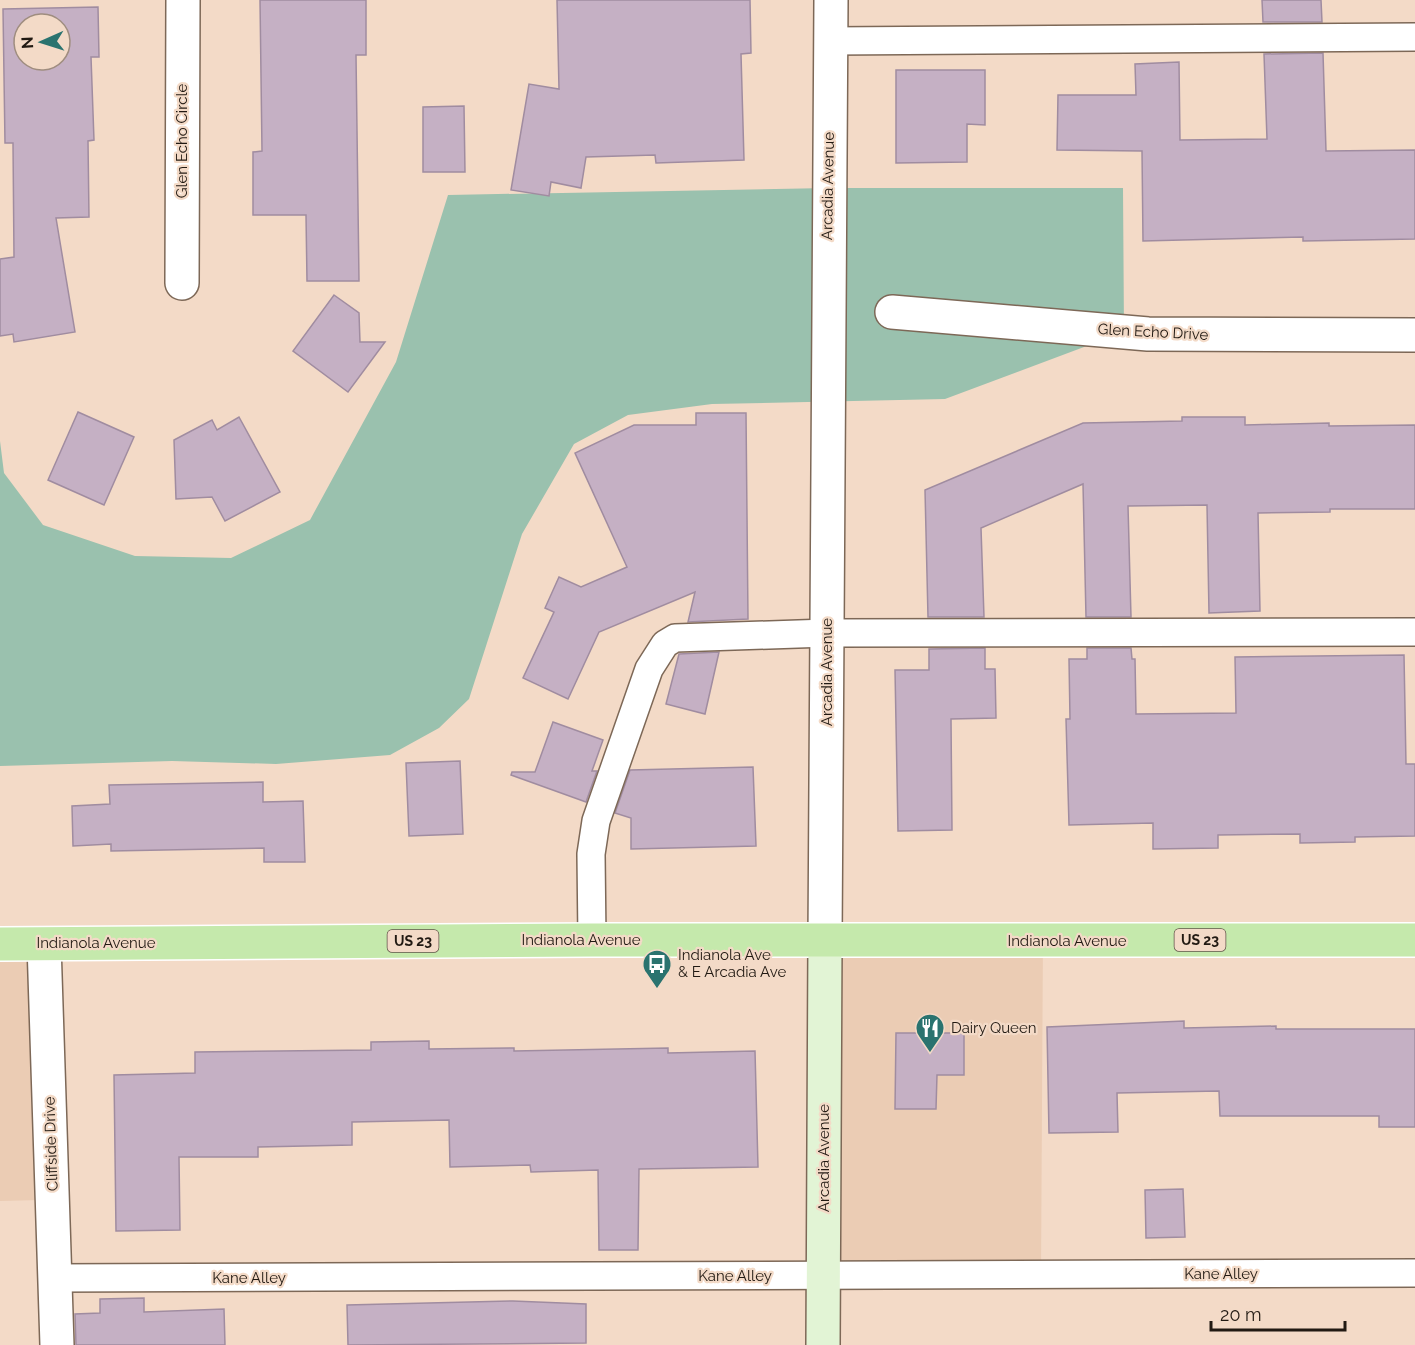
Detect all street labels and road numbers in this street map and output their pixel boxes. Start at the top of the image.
street label: Glen Echo Circle [173,84,191,198]
street label: Arcadia Avenue [818,131,838,240]
street label: Glen Echo Drive [1097,320,1209,344]
street label: Arcadia Avenue [818,618,836,726]
road number: US 23 [1174,929,1226,951]
road number: US 23 [388,930,438,952]
street label: Indianola Avenue [521,931,641,949]
street label: Indianola Avenue [1007,932,1127,950]
street label: Indianola Avenue [36,934,156,952]
street label: Cliffside Drive [40,1096,62,1192]
street label: Arcadia Avenue [815,1104,833,1212]
street label: Kane Alley [1184,1265,1258,1283]
street label: Kane Alley [698,1267,772,1285]
street label: Kane Alley [212,1269,286,1287]

